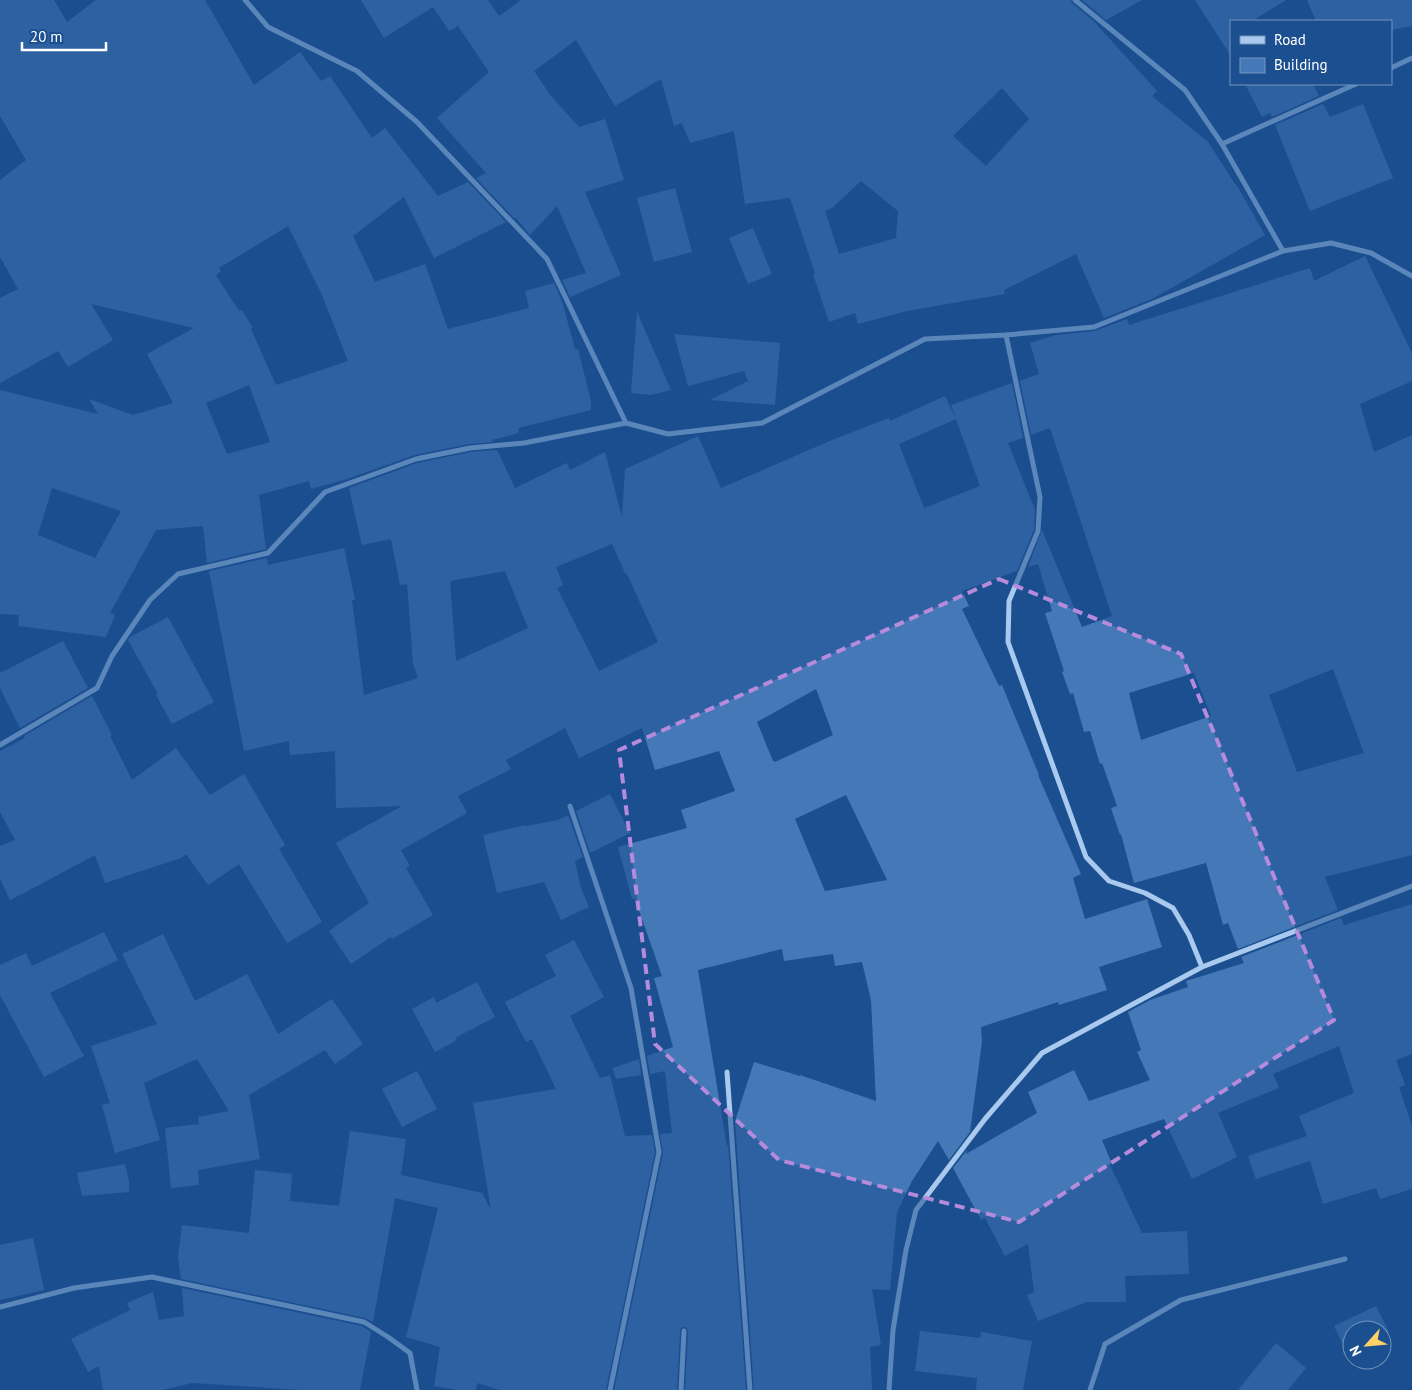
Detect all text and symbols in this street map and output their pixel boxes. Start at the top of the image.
scale bar [22,20,106,52]
legend [1230,20,1392,85]
text: 20 m [30,27,63,46]
text: Road [1274,30,1306,49]
text: Building [1274,55,1328,74]
north arrow [1342,1320,1392,1370]
text: N [1345,1343,1366,1359]

